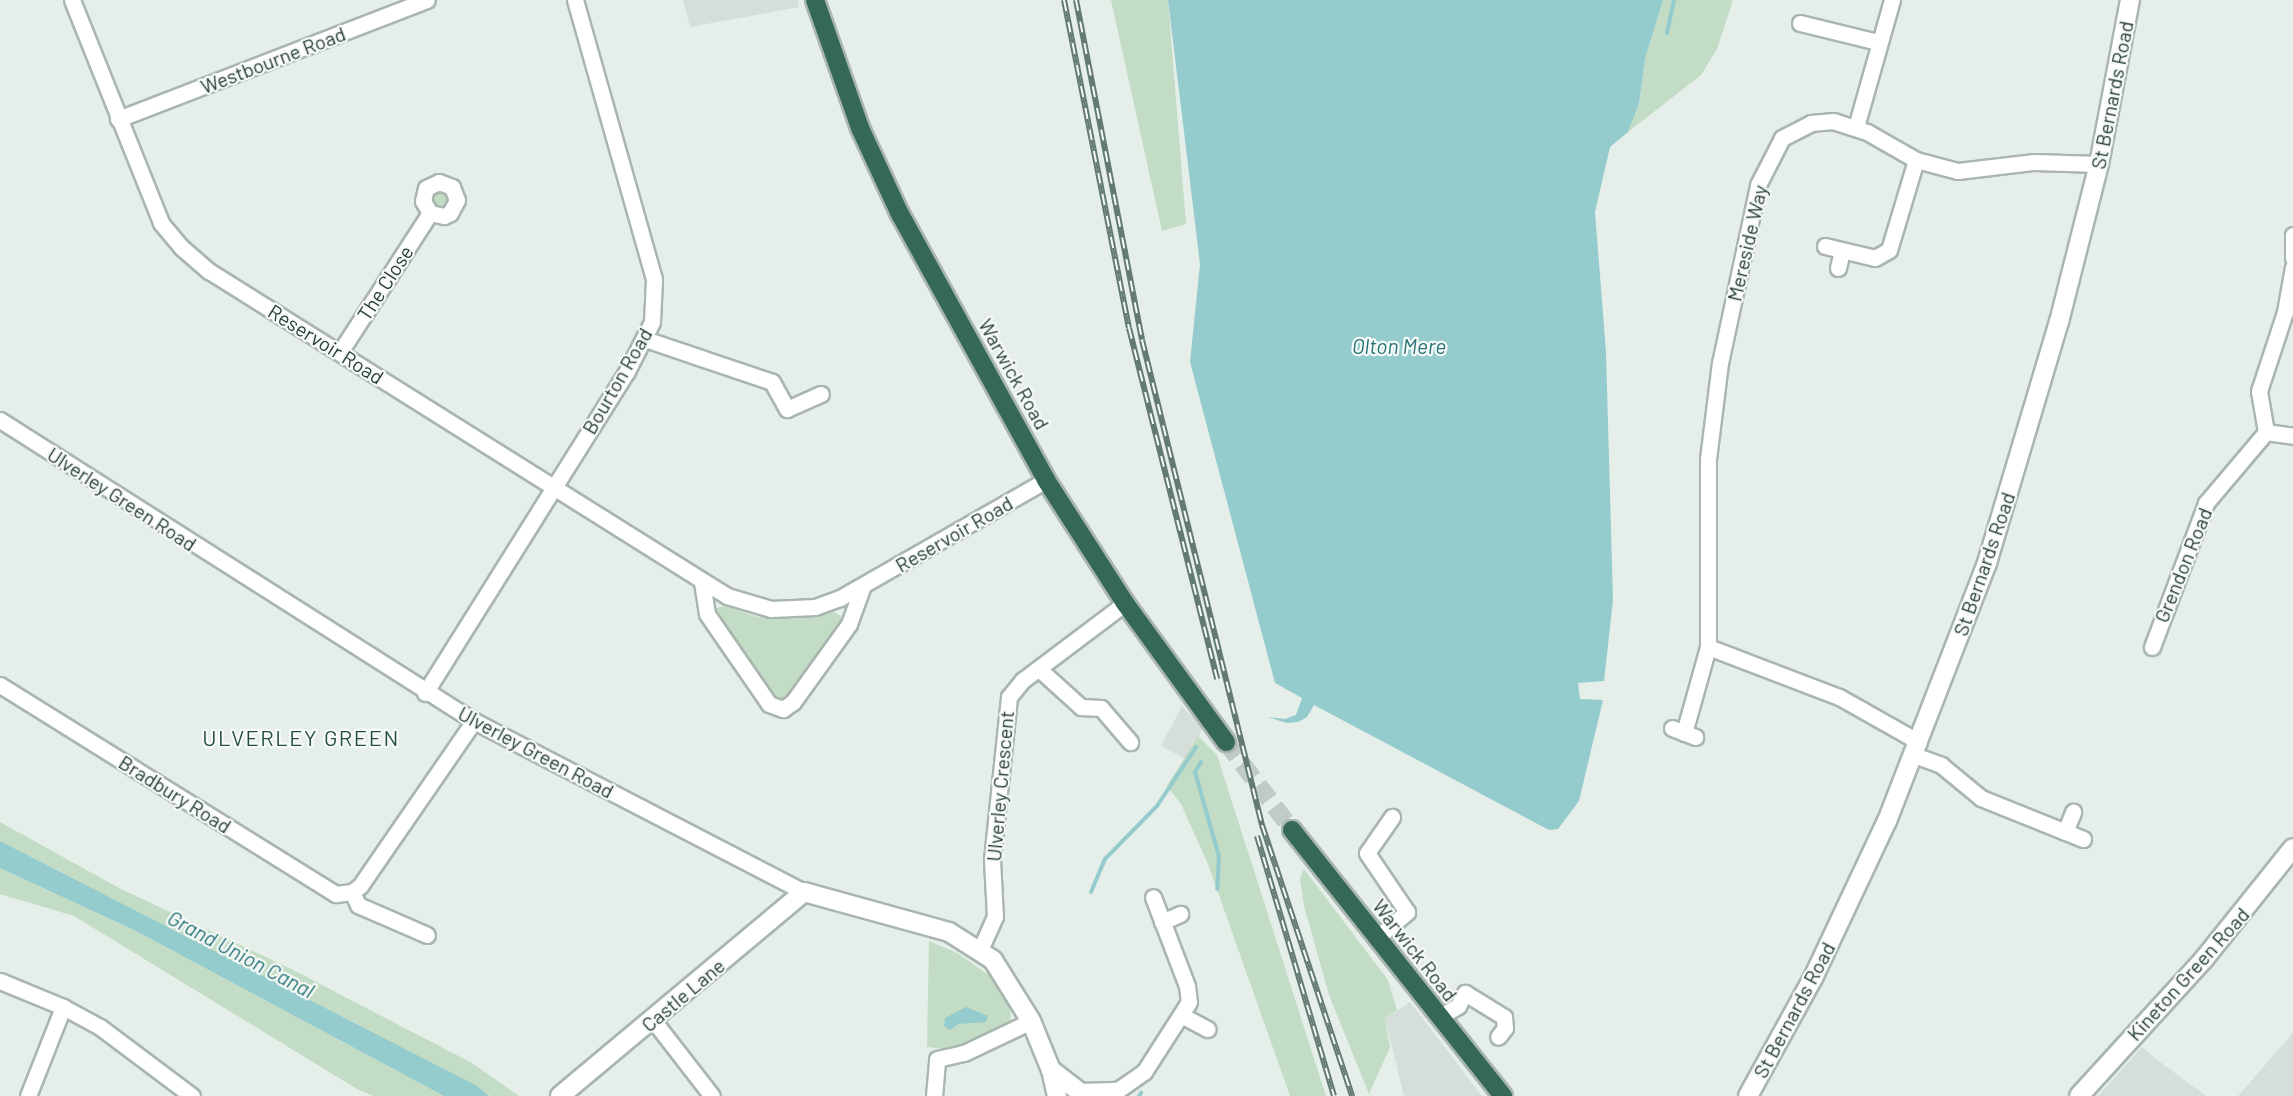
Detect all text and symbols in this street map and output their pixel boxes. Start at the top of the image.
street label: St Bernards Road [2086,19,2138,171]
street label: Westbourne Road [197,21,349,99]
street label: Mereside Way [1722,182,1772,304]
street label: The Close [352,241,418,325]
street label: Reservoir Road [264,299,388,389]
street label: Warwick Road [974,314,1054,434]
street label: Bourton Road [577,324,657,438]
water label: Olton Mere [1352,333,1446,359]
street label: Ulverley Green Road [43,442,201,556]
street label: St Bernards Road [1948,489,2020,639]
street label: Reservoir Road [891,491,1017,577]
street label: Grendon Road [2149,504,2217,626]
street label: Ulverley Green Road [454,701,618,803]
street label: Ulverley Crescent [981,710,1019,862]
district label: ULVERLEY GREEN [202,725,400,751]
street label: Bradbury Road [114,750,236,838]
street label: Warwick Road [1368,894,1462,1006]
street label: Kineton Green Road [2122,902,2254,1046]
water label: Grand Union Canal [163,905,319,1003]
street label: St Bernards Road [1748,938,1840,1082]
street label: Castle Lane [637,953,729,1037]

